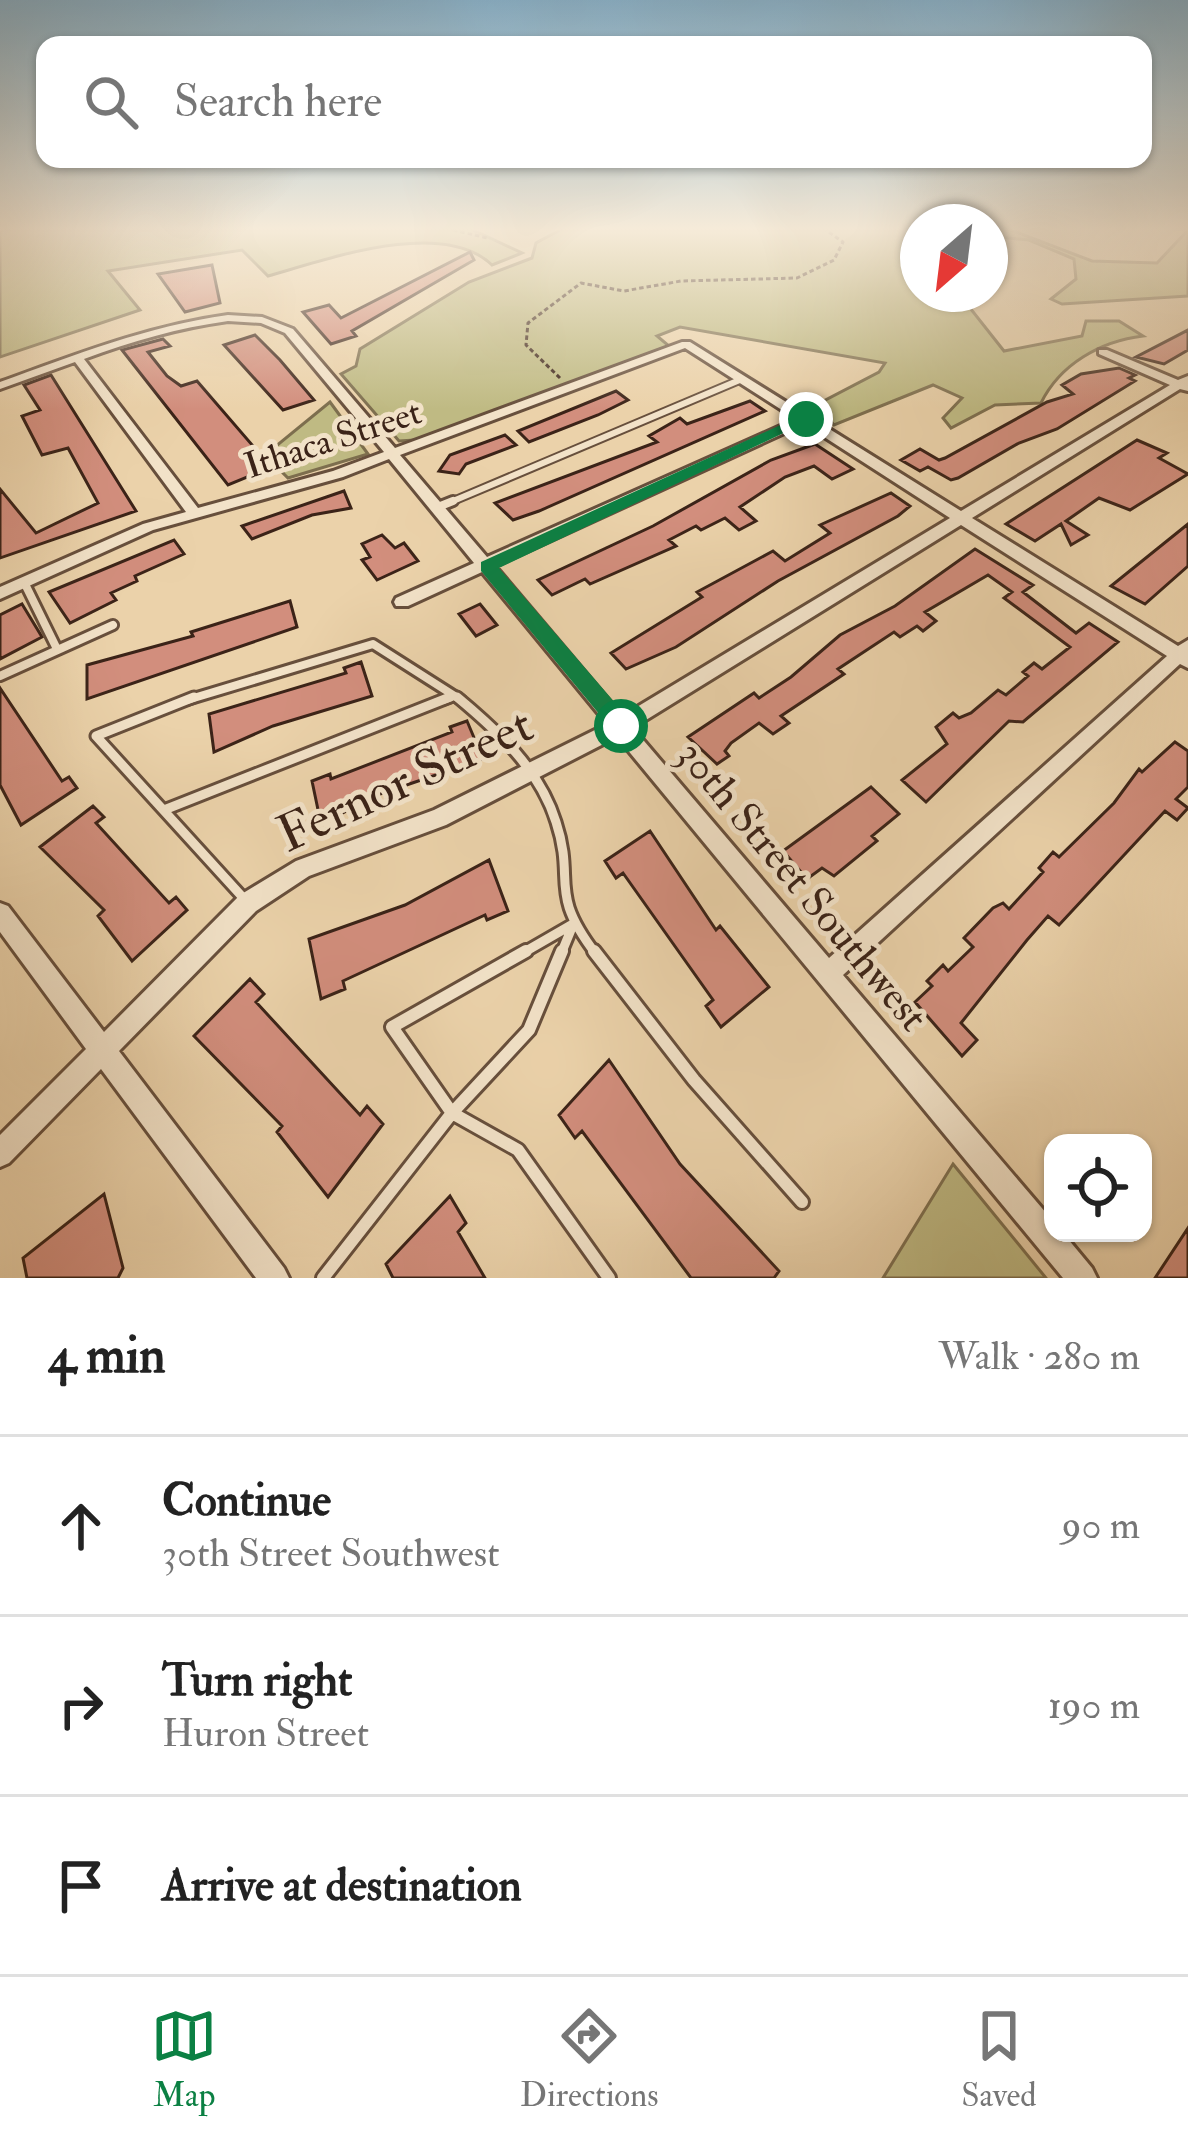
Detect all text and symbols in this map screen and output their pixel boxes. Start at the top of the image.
search box [36,36,1152,168]
icon: search [78,69,144,135]
text: Search here [174,74,382,130]
north arrow [900,204,1008,312]
street label: Ithaca Street [239,389,427,489]
route end [779,392,833,446]
street label: Fernor Street [267,693,543,867]
route start [594,699,648,753]
street label: 30th Street Southwest [665,730,939,1042]
map controls [1044,1134,1152,1242]
button: locate [1044,1134,1152,1242]
text: 4 min [48,1324,166,1388]
text: Walk · 280 m [938,1332,1140,1381]
text: Continue [162,1473,331,1529]
icon: ahead [48,1493,114,1559]
text: 90 m [1062,1501,1140,1550]
text: 30th Street Southwest [162,1529,500,1578]
text: Turn right [162,1653,352,1709]
icon: right [48,1673,114,1739]
text: 190 m [1048,1681,1140,1730]
text: Huron Street [162,1709,369,1758]
icon: arrive [48,1853,114,1919]
text: Arrive at destination [162,1858,522,1914]
tab: Map [151,2003,217,2116]
tab: Directions [520,2003,659,2116]
tab: Saved [961,2003,1037,2116]

